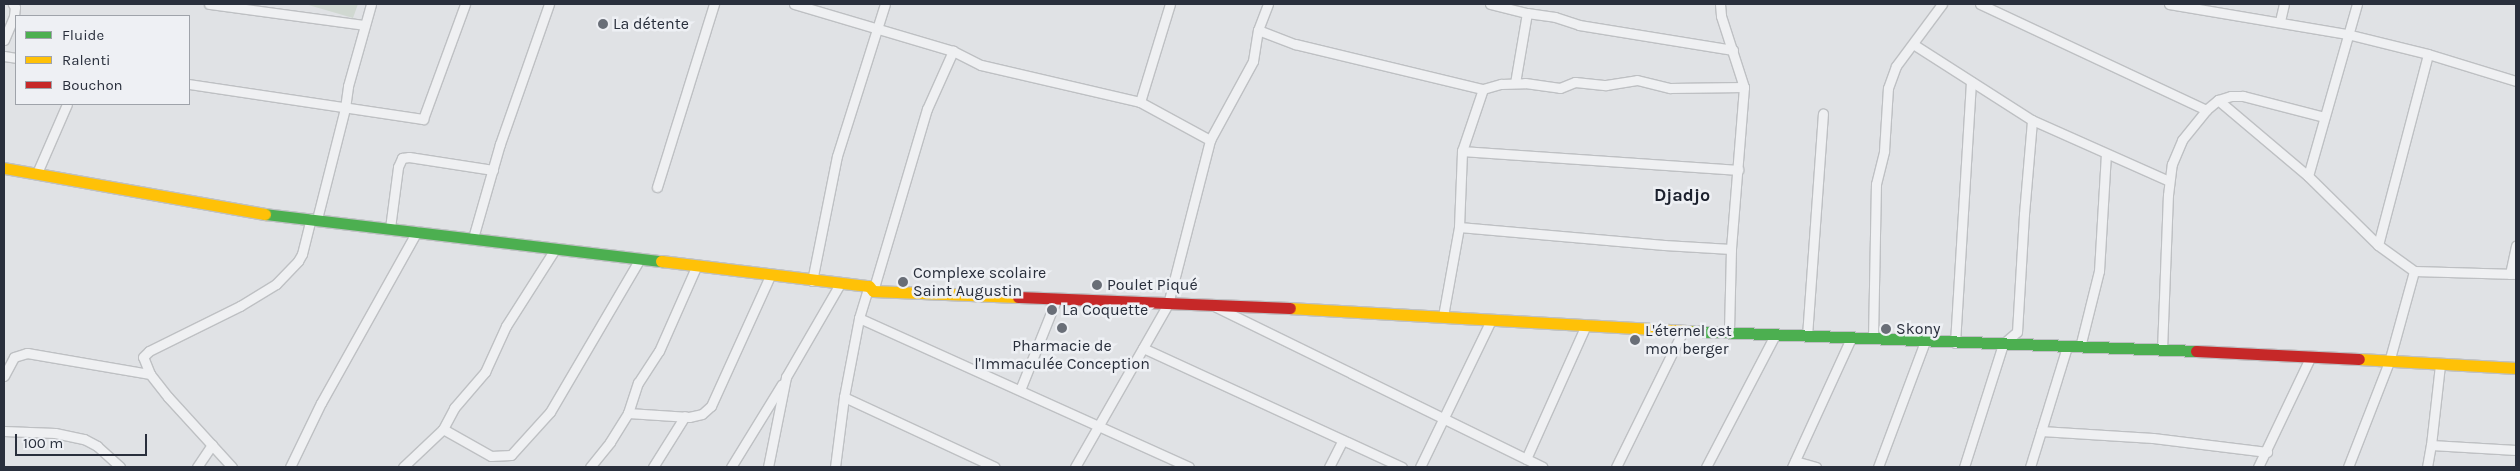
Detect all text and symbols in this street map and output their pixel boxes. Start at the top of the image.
place label: La détente [613,14,689,34]
legend [15,15,190,105]
marker: La détente [597,18,609,30]
text: Fluide [62,26,104,44]
text: Ralenti [62,51,111,69]
text: Bouchon [62,76,123,94]
district label: Djadjo [1654,184,1710,206]
place label: Complexe scolaire Saint Augustin [913,263,1046,301]
place label: Poulet Piqué [1107,275,1198,295]
marker: Complexe scolaire Saint Augustin [897,276,909,288]
marker: Poulet Piqué [1091,279,1103,291]
place label: La Coquette [1062,300,1148,320]
marker: La Coquette [1046,304,1058,316]
place label: Skony [1896,319,1941,339]
place label: L'éternel est mon berger [1645,321,1732,359]
marker: Pharmacie de l'Immaculée Conception [1056,322,1068,334]
marker: Skony [1880,323,1892,335]
marker: L'éternel est mon berger [1629,334,1641,346]
place label: Pharmacie de l'Immaculée Conception [974,336,1150,374]
scale bar [18,424,150,456]
text: 100 m [23,434,63,452]

